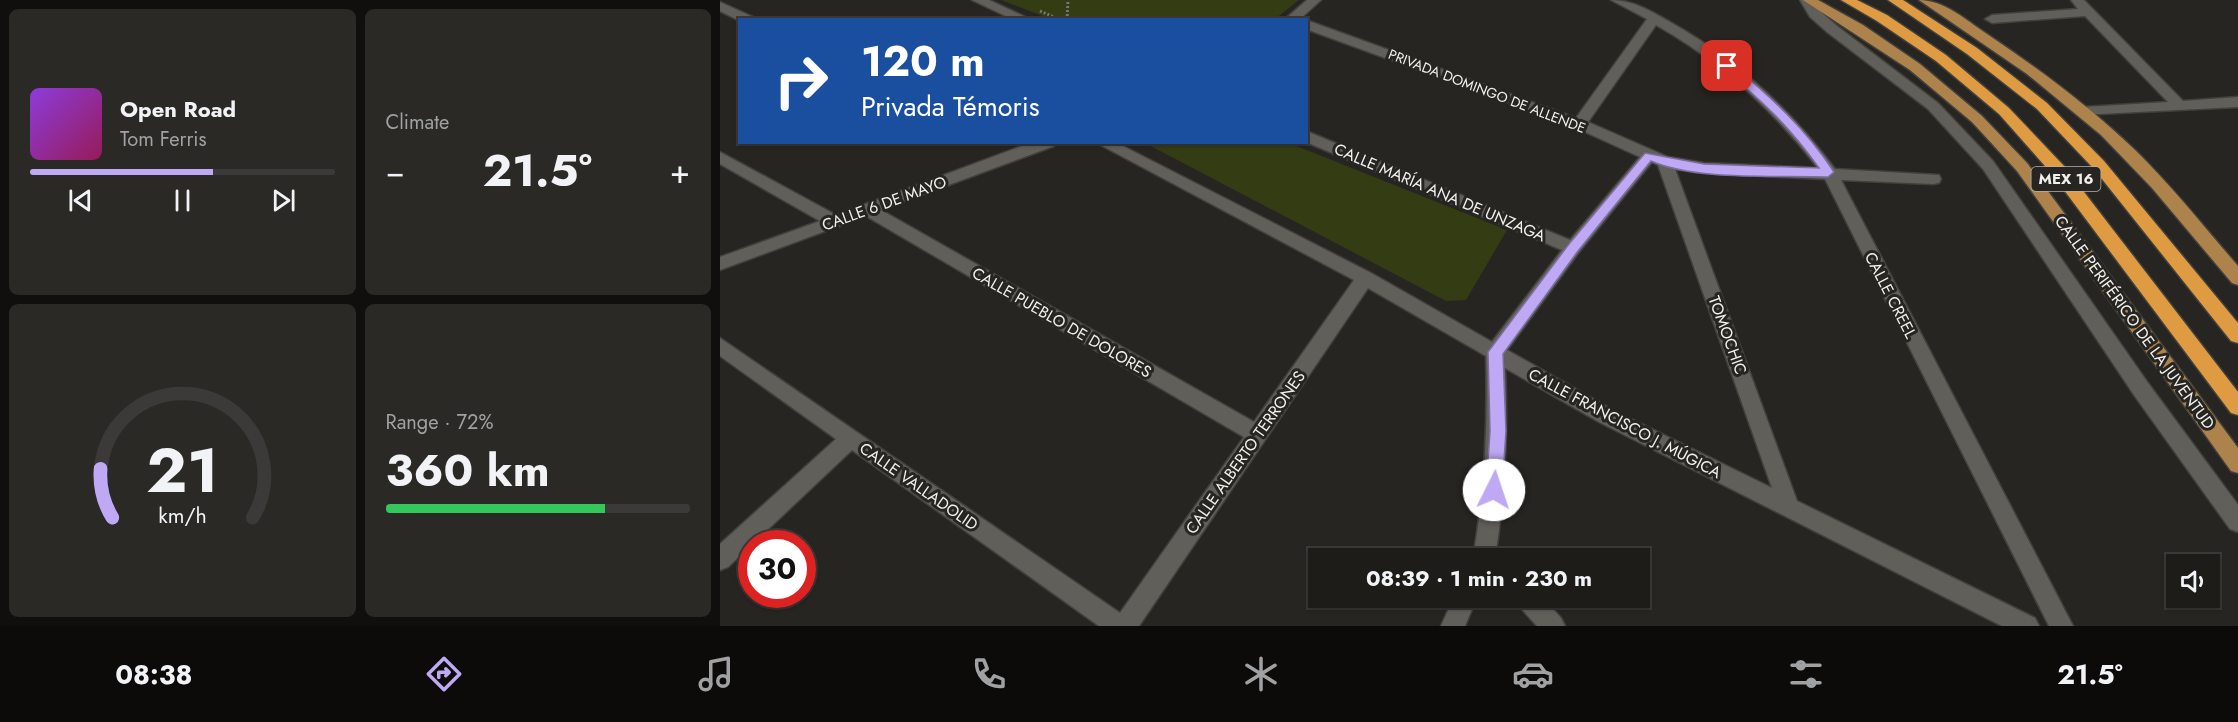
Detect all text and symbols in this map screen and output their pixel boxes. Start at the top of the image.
text: 120 m [861,31,985,92]
pin [1701,40,1752,91]
icon: right [762,42,840,120]
street label: PRIVADA DOMINGO DE ALLENDE [1385,44,1589,138]
icon: arrive [1710,49,1743,82]
text: Privada Témoris [861,87,1040,126]
text: Open Road [120,93,236,125]
text: Climate [386,108,449,137]
text: Tom Ferris [120,125,207,154]
street label: CALLE MARÍA ANA DE UNZAGA [1331,137,1549,248]
text: 21.5° [483,138,592,203]
text: − [386,148,405,195]
text: + [670,148,690,195]
road number: MEX 16 [2032,167,2100,191]
street label: CALLE 6 DE MAYO [819,170,950,237]
icon: previous [64,184,97,217]
icon: pause [166,184,199,217]
icon: next [267,184,300,217]
street label: CALLE PERIFÉRICO DE LA JUVENTUD [2049,211,2220,434]
street label: CALLE CREEL [1859,248,1922,343]
street label: CALLE PUEBLO DE DOLORES [968,262,1156,383]
street label: TOMOCHIC [1703,293,1752,378]
street label: CALLE FRANCISCO J. MÚGICA [1524,363,1726,484]
street label: CALLE ALBERTO TERRONES [1180,366,1311,539]
text: Range · 72% [386,408,493,437]
text: 21 [146,425,219,515]
street label: CALLE VALLADOLID [855,437,983,536]
text: 360 km [386,438,550,503]
position arrow [1462,458,1526,522]
text: km/h [158,500,206,531]
speed limit sign: 30 [738,530,816,608]
map controls [2166,554,2220,608]
button: sound [2166,554,2220,608]
text: 08:39 · 1 min · 230 m [1366,562,1592,594]
icon: directions [423,653,465,695]
icon: music [695,653,737,695]
icon: phone [968,653,1010,695]
icon: climate [1240,653,1282,695]
icon: car [1512,653,1554,695]
icon: filters [1785,653,1827,695]
text: 08:38 [115,655,192,694]
text: 21.5° [2057,655,2123,694]

